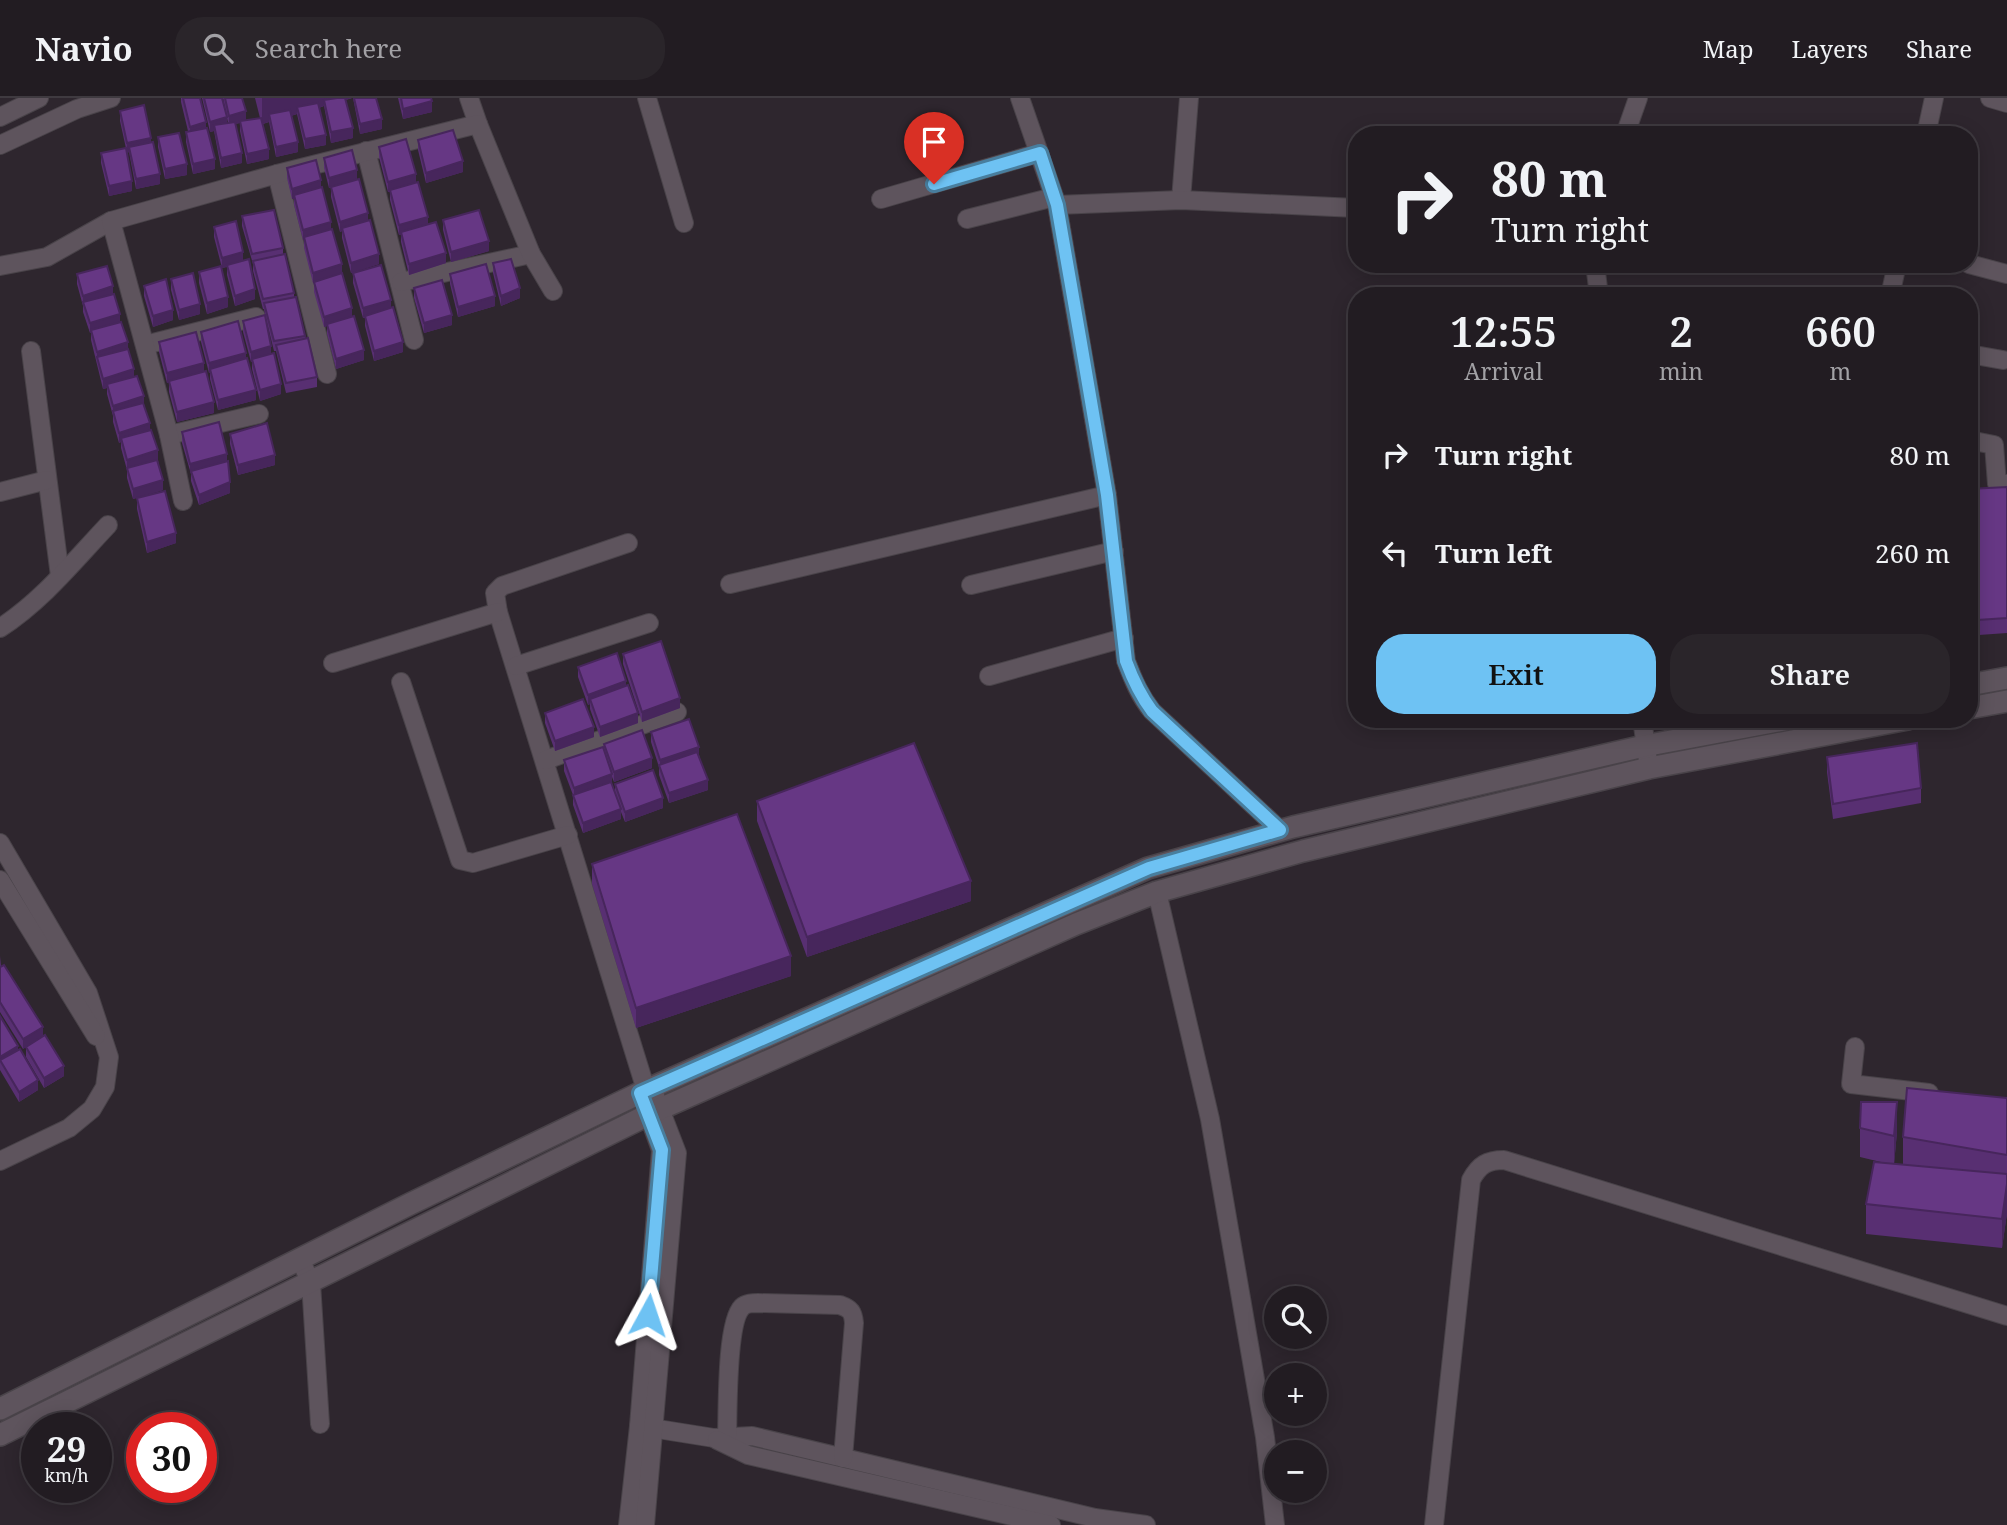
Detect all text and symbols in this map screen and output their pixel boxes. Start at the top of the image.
search box [175,17,665,80]
text: Navio [35,26,133,71]
icon: search [199,29,237,67]
text: Search here [255,30,402,66]
text: Map [1703,32,1754,65]
text: Layers [1792,32,1868,65]
text: Share [1906,32,1972,65]
pin [904,112,964,184]
icon: arrive [915,123,953,161]
text: 80 m [1491,145,1607,211]
icon: right [1376,154,1467,245]
text: Turn right [1491,208,1649,251]
text: 12:55 [1450,302,1557,359]
text: 2 [1669,302,1693,359]
text: 660 [1805,302,1876,359]
text: Arrival [1464,355,1543,387]
text: min [1659,355,1703,387]
text: m [1830,355,1851,387]
icon: right [1376,436,1414,474]
text: Turn right [1435,437,1572,473]
text: 80 m [1890,437,1950,473]
icon: left [1376,534,1414,572]
text: Turn left [1435,535,1552,571]
text: 260 m [1875,535,1950,571]
button: Exit [1376,634,1656,714]
button: Share [1670,634,1950,714]
position arrow [611,1278,685,1352]
map controls [1264,1286,1327,1503]
button: search [1264,1286,1327,1349]
button: + [1264,1363,1327,1426]
speed limit sign: 30 [126,1412,217,1503]
text: 29 [47,1425,86,1472]
button: − [1264,1440,1327,1503]
text: km/h [44,1463,89,1487]

